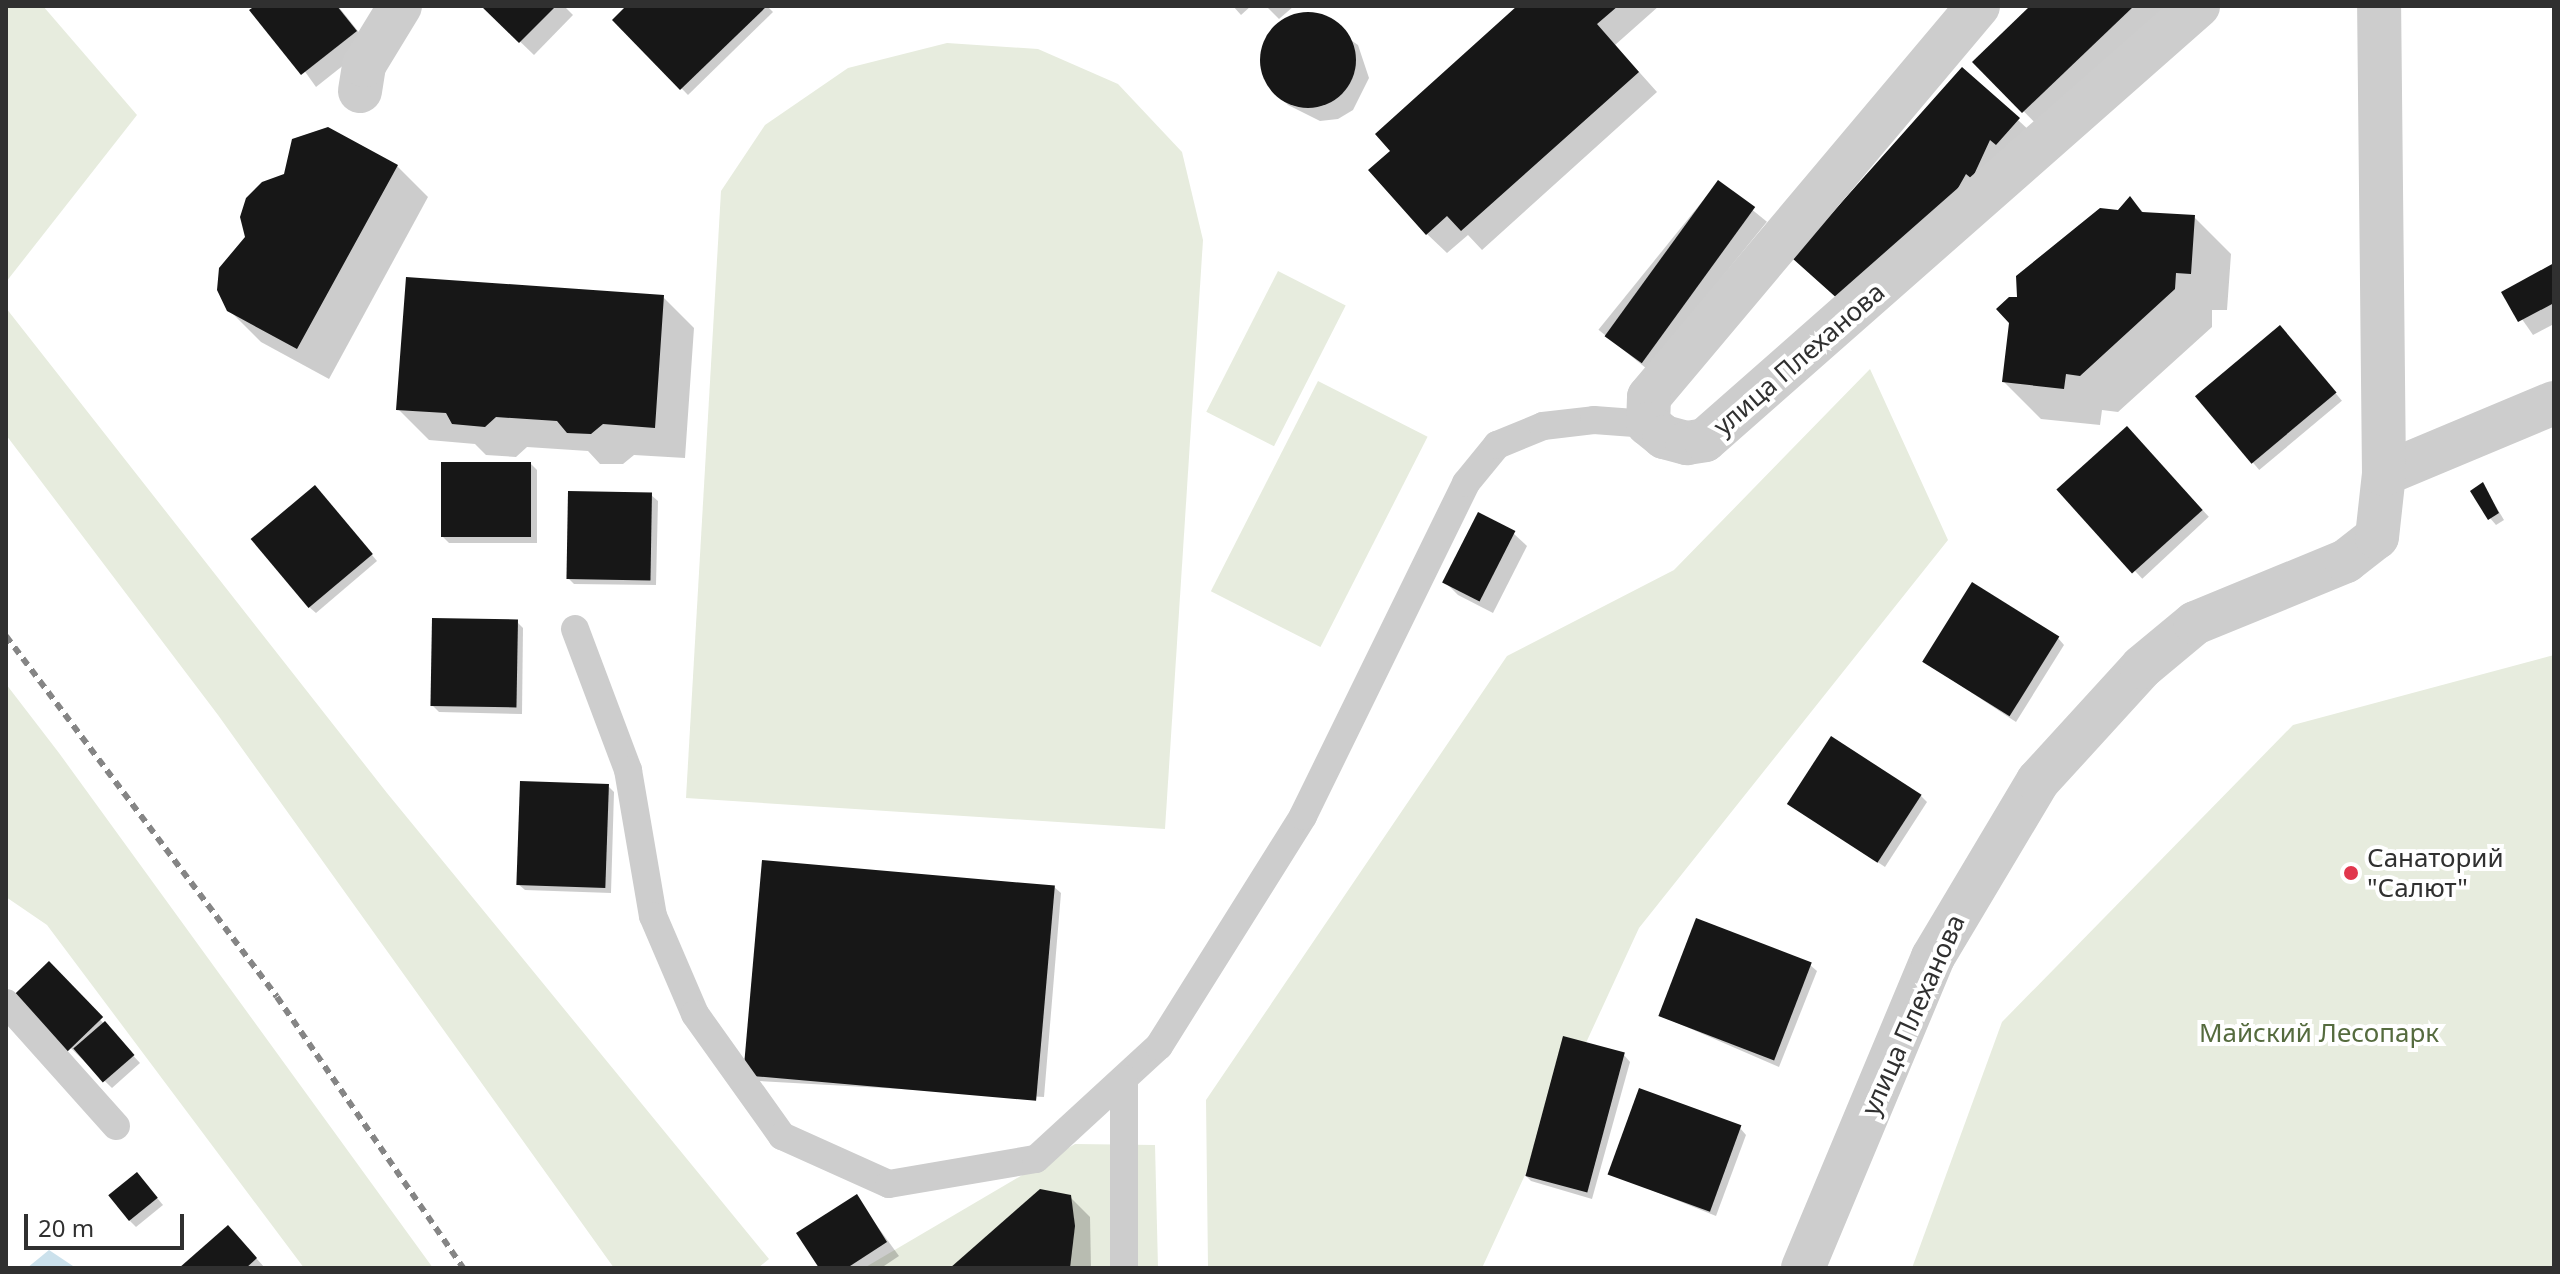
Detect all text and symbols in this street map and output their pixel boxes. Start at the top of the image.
street label: улица Плеханова [1707,276,1891,442]
place label: Санаторий "Салют" [2367,842,2504,904]
marker: Санаторий "Салют" [2342,864,2360,882]
street label: улица Плеханова [1855,910,1971,1120]
park label: Майский Лесопарк [2199,1017,2439,1049]
scale bar [28,1198,188,1248]
text: 20 m [38,1211,94,1244]

